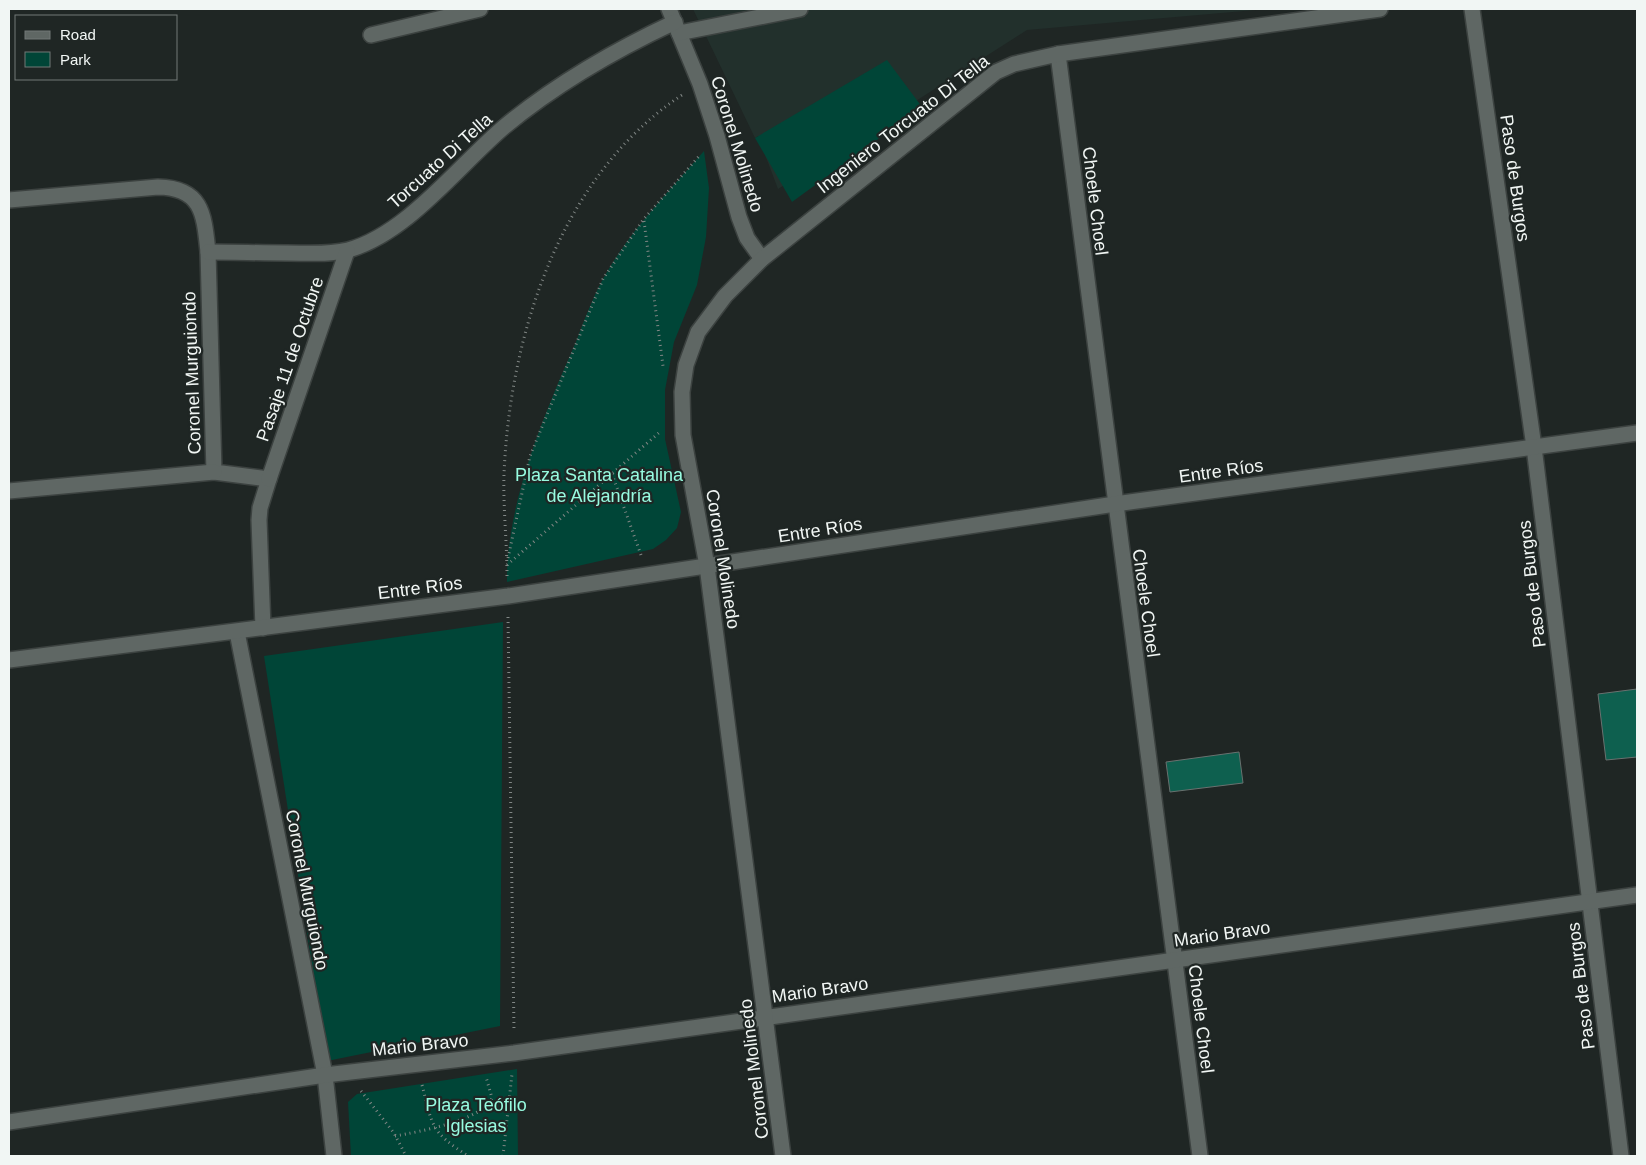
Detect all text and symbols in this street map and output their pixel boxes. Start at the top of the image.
legend [15,15,178,80]
text: Road [60,26,96,43]
street label: Ingeniero Torcuato Di Tella [813,50,994,197]
text: Park [60,51,91,68]
street label: Coronel Molinedo [707,74,767,214]
street label: Torcuato Di Tella [384,108,497,213]
street label: Paso de Burgos [1496,113,1534,243]
street label: Choele Choel [1078,146,1112,256]
street label: Pasaje 11 de Octubre [252,274,328,444]
street label: Coronel Murguiondo [179,291,205,455]
street label: Entre Ríos [1177,455,1265,487]
park label: Plaza Santa Catalina de Alejandría [515,465,684,506]
street label: Coronel Molinedo [702,488,744,630]
street label: Entre Ríos [776,513,864,547]
street label: Paso de Burgos [1514,519,1550,649]
street label: Choele Choel [1129,548,1163,658]
street label: Entre Ríos [377,573,463,603]
street label: Coronel Murguiondo [282,808,332,972]
street label: Mario Bravo [1173,917,1271,951]
street label: Paso de Burgos [1563,921,1599,1051]
street label: Choele Choel [1184,964,1218,1074]
street label: Mario Bravo [771,973,869,1007]
street label: Coronel Molinedo [735,998,773,1140]
street label: Mario Bravo [371,1030,469,1060]
park label: Plaza Teófilo Iglesias [425,1095,527,1136]

